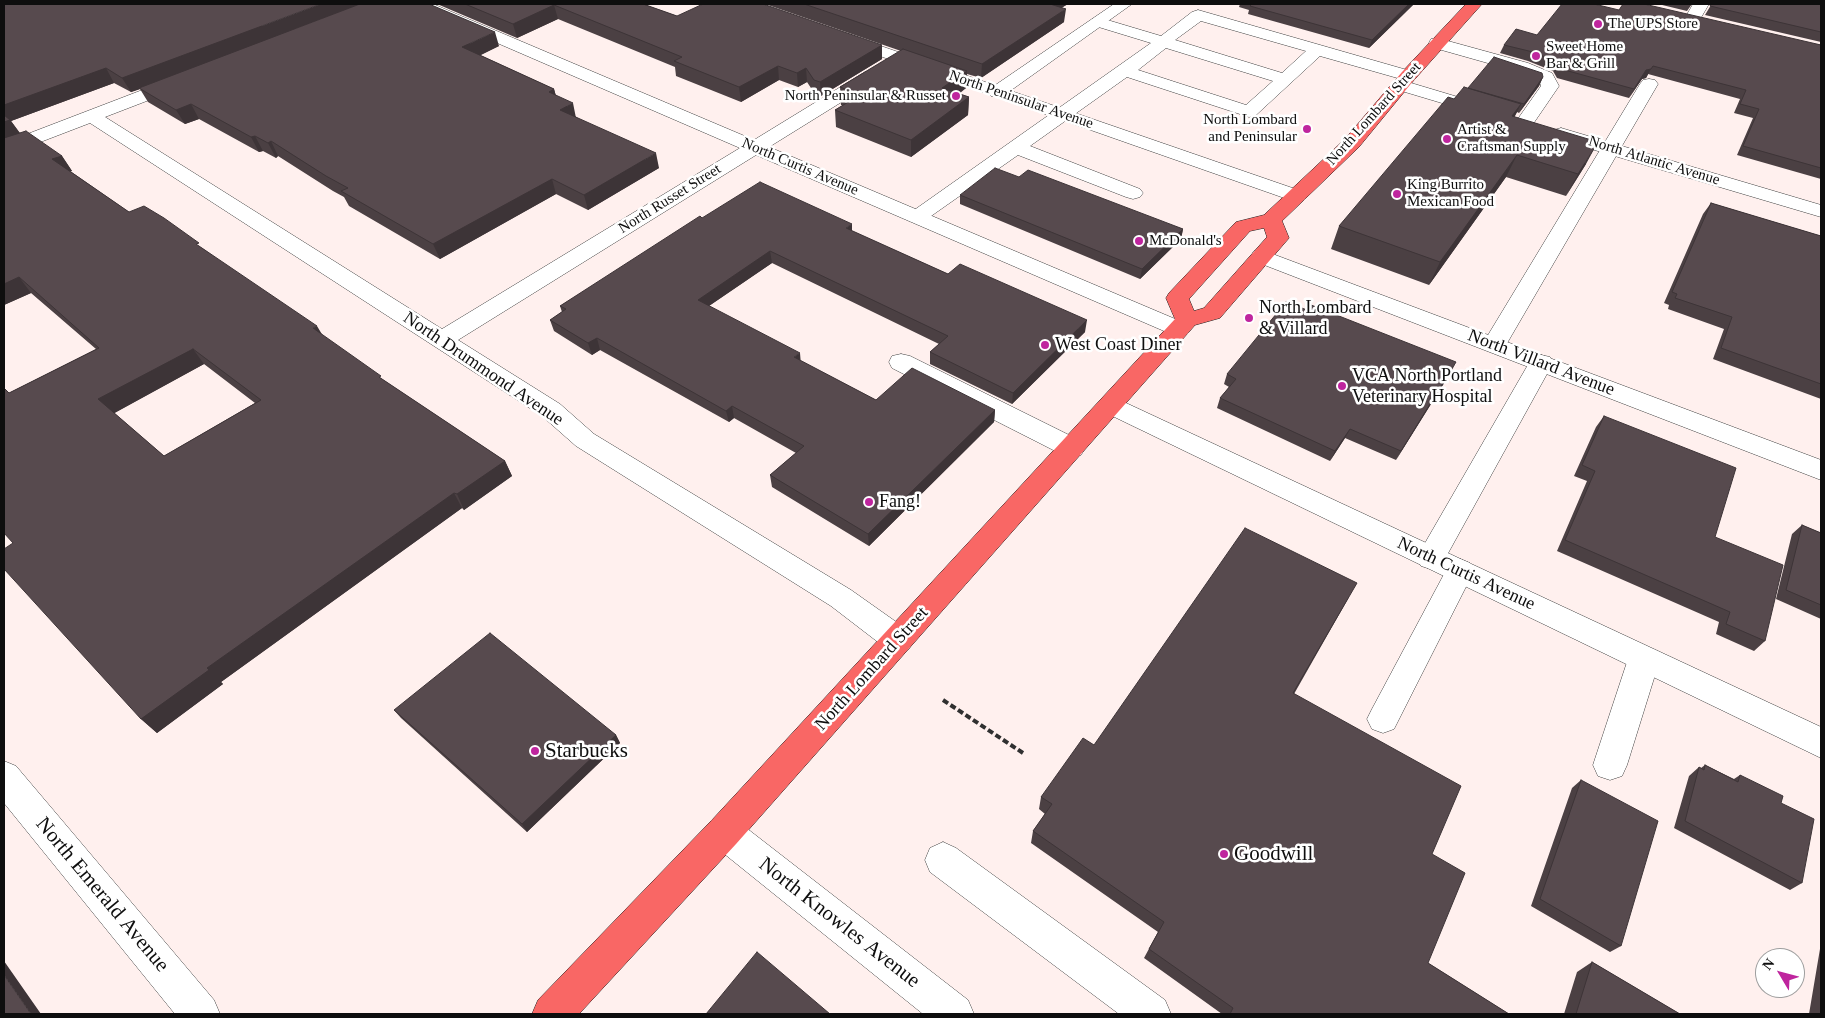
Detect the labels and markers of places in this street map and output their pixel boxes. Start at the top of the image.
place label: The UPS Store [1608,15,1698,33]
marker: The UPS Store [1592,18,1604,30]
place label: Sweet Home Bar & Grill [1546,38,1623,73]
marker: Sweet Home Bar & Grill [1530,50,1542,62]
place label: North Peninsular & Russet [785,87,946,105]
marker: North Peninsular & Russet [950,90,962,102]
place label: North Lombard and Peninsular [1203,111,1297,146]
place label: Artist & Craftsman Supply [1457,121,1566,156]
marker: North Lombard and Peninsular [1301,123,1313,135]
marker: Artist & Craftsman Supply [1441,133,1453,145]
place label: King Burrito Mexican Food [1407,176,1494,211]
marker: King Burrito Mexican Food [1391,188,1403,200]
place label: McDonald's [1149,232,1222,250]
marker: McDonald's [1133,235,1145,247]
place label: North Lombard & Villard [1259,297,1371,340]
marker: North Lombard & Villard [1243,312,1255,324]
place label: West Coast Diner [1055,334,1182,356]
marker: West Coast Diner [1039,339,1051,351]
place label: VCA North Portland Veterinary Hospital [1352,365,1502,408]
marker: VCA North Portland Veterinary Hospital [1336,380,1348,392]
place label: Fang! [879,491,921,513]
marker: Fang! [863,496,875,508]
place label: Starbucks [545,738,628,764]
marker: Starbucks [529,745,541,757]
place label: Goodwill [1234,841,1313,867]
marker: Goodwill [1218,848,1230,860]

